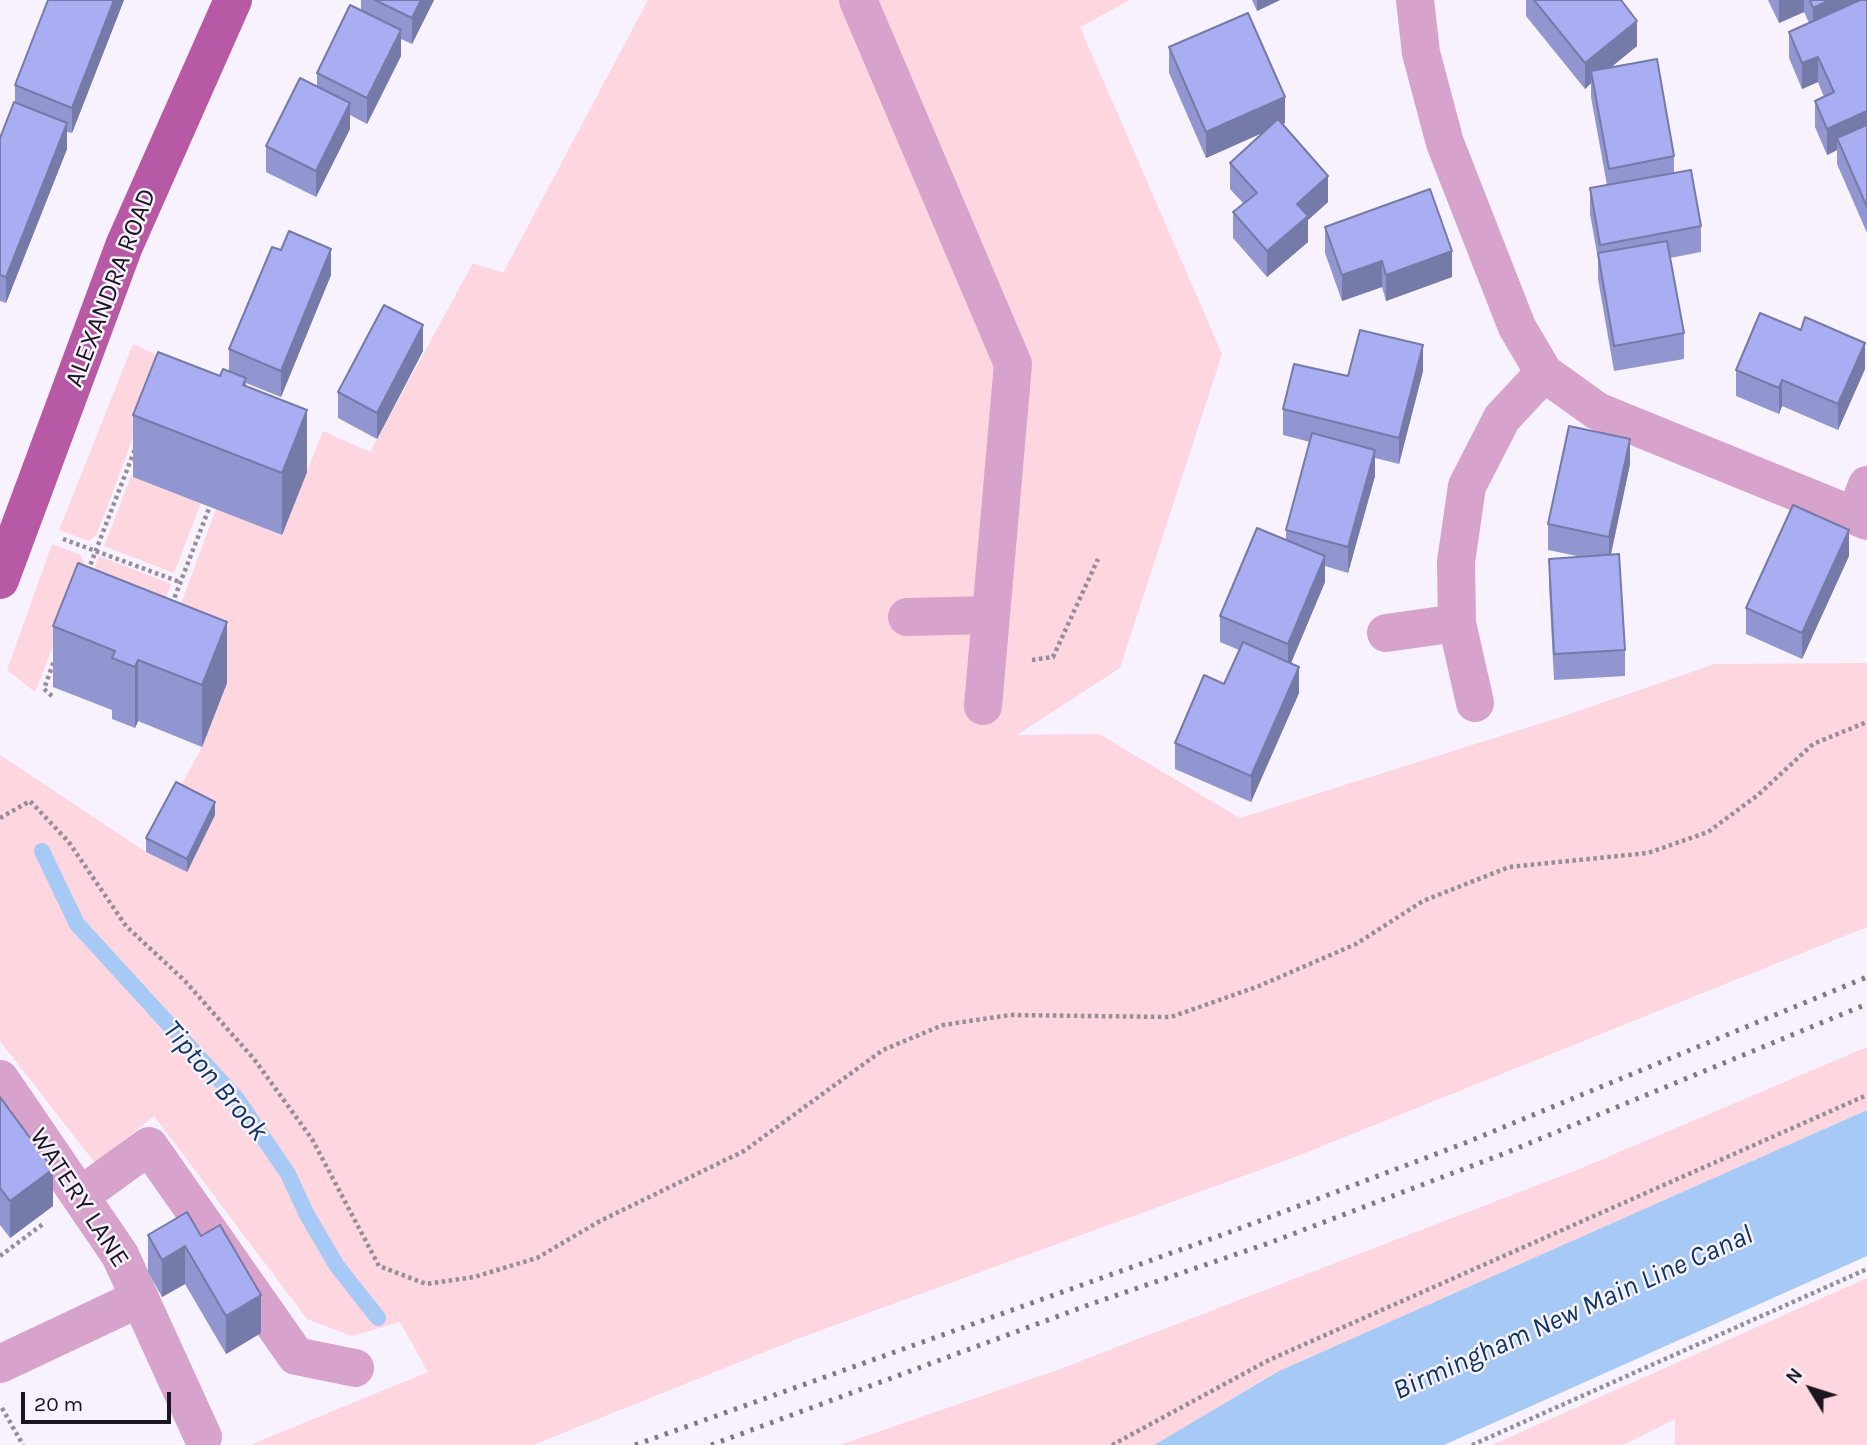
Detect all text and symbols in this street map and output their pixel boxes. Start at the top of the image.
street label: ALEXANDRA ROAD [59,184,163,392]
water label: Tipton Brook [155,1014,275,1148]
street label: WATERY LANE [22,1123,136,1273]
water label: Birmingham New Main Line Canal [1388,1218,1758,1408]
north arrow [1776,1354,1846,1424]
text: N [1782,1364,1807,1388]
scale bar [24,1378,175,1422]
text: 20 m [34,1392,83,1416]

